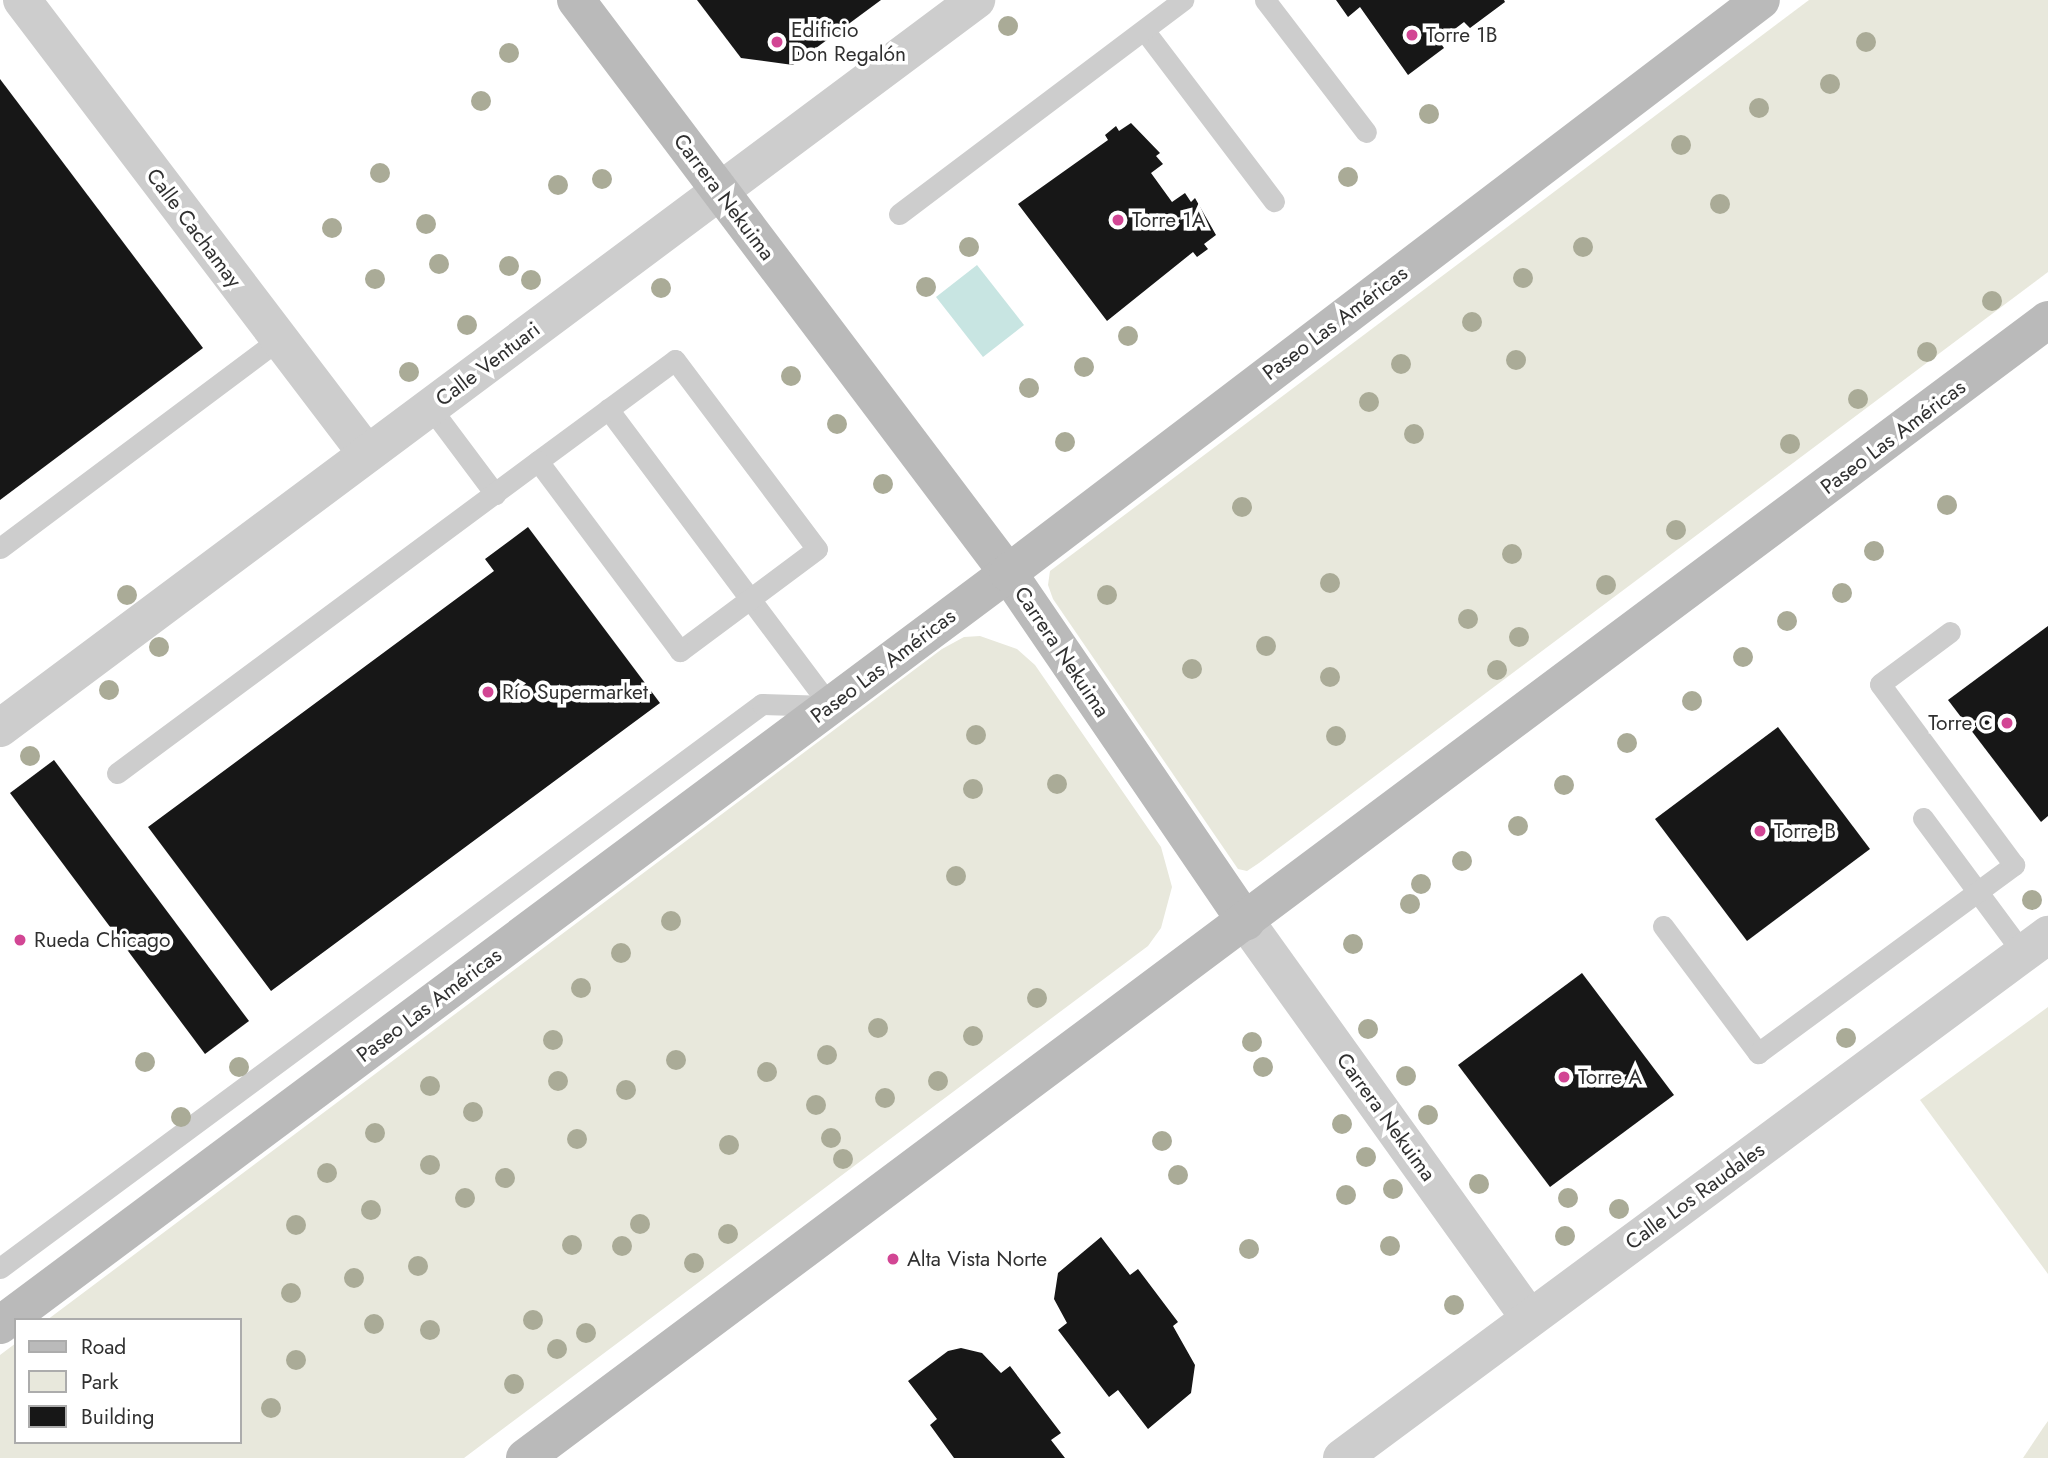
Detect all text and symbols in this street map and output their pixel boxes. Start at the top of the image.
place label: Edificio Don Regalón [791,17,906,67]
place label: Torre 1B [1426,22,1498,48]
marker: Torre 1B [1404,27,1420,43]
marker: Edificio Don Regalón [769,34,785,50]
street label: Carrera Nekuima [668,129,780,265]
street label: Calle Cachamay [141,164,247,292]
place label: Torre 1A [1132,207,1206,233]
marker: Torre 1A [1110,212,1126,228]
street label: Paseo Las Américas [1258,260,1412,386]
street label: Calle Ventuari [431,317,545,411]
street label: Paseo Las Américas [1816,374,1970,500]
street label: Carrera Nekuima [1009,582,1115,722]
street label: Paseo Las Américas [806,603,960,729]
place label: Río Supermarket [502,679,648,705]
marker: Río Supermarket [480,684,496,700]
place label: Torre C [1928,710,1993,736]
marker: Torre C [1999,715,2015,731]
place label: Torre B [1774,818,1836,844]
marker: Torre B [1752,823,1768,839]
place label: Rueda Chicago [34,927,170,953]
marker: Rueda Chicago [12,932,28,948]
street label: Paseo Las Américas [352,942,506,1068]
street label: Carrera Nekuima [1331,1048,1441,1186]
place label: Torre A [1578,1064,1642,1090]
marker: Torre A [1556,1069,1572,1085]
street label: Calle Los Raudales [1620,1137,1770,1255]
place label: Alta Vista Norte [907,1246,1047,1272]
marker: Alta Vista Norte [885,1251,901,1267]
legend [14,1318,242,1444]
text: Road [81,1332,126,1362]
text: Park [81,1367,118,1397]
text: Building [81,1402,154,1432]

